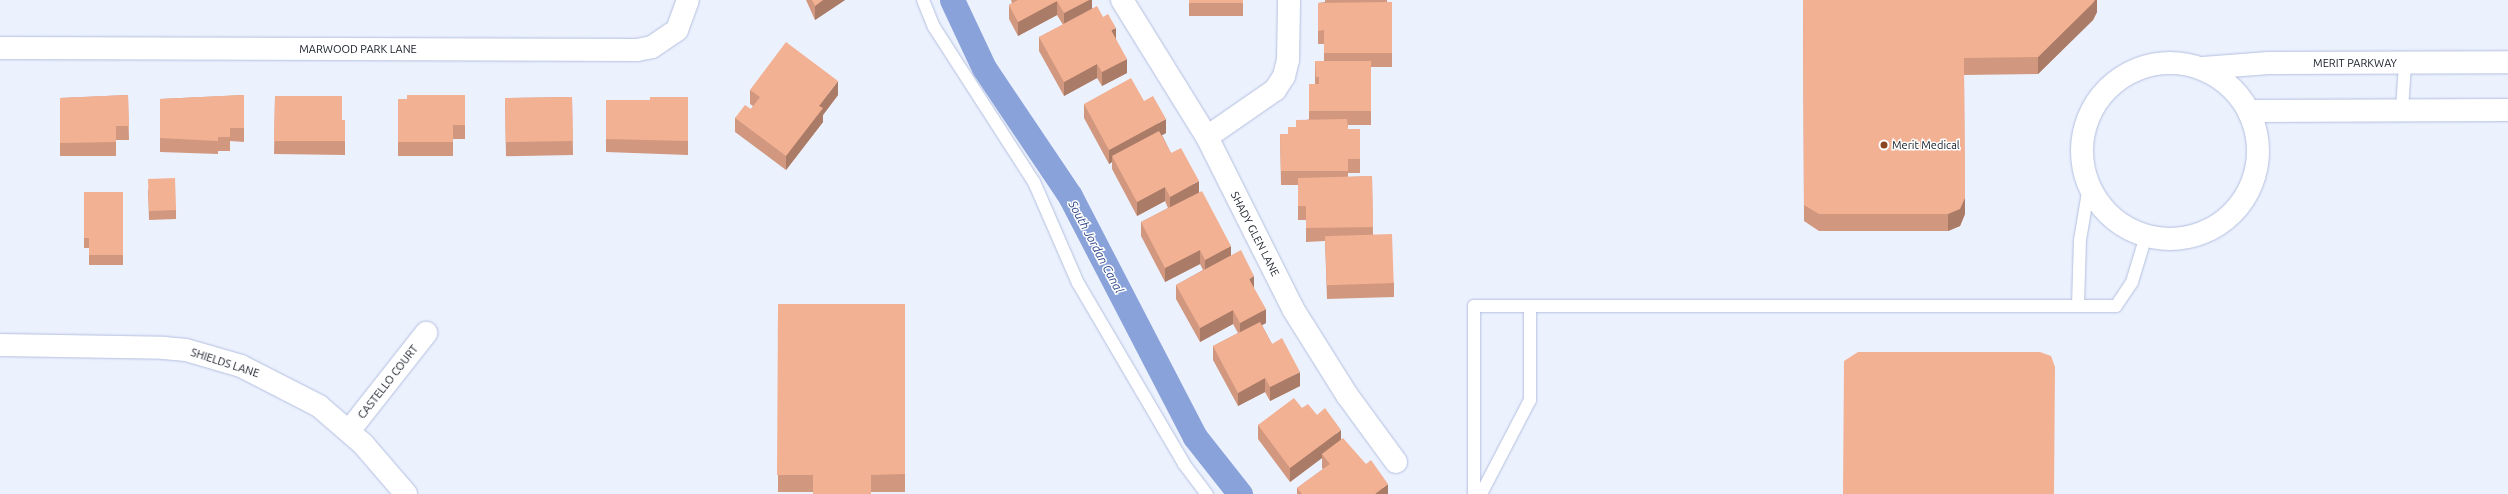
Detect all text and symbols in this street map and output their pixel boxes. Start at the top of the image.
street label: MARWOOD PARK LANE [299,42,417,56]
street label: MERIT PARKWAY [2313,56,2397,70]
place label: Merit Medical [1892,138,1960,152]
marker: Merit Medical [1879,140,1889,150]
street label: SHADY GLEN LANE [1228,189,1282,279]
water label: South Jordan Canal [1066,198,1126,296]
street label: CASTELLO COURT [355,343,421,421]
street label: SHIELDS LANE [189,346,261,380]

